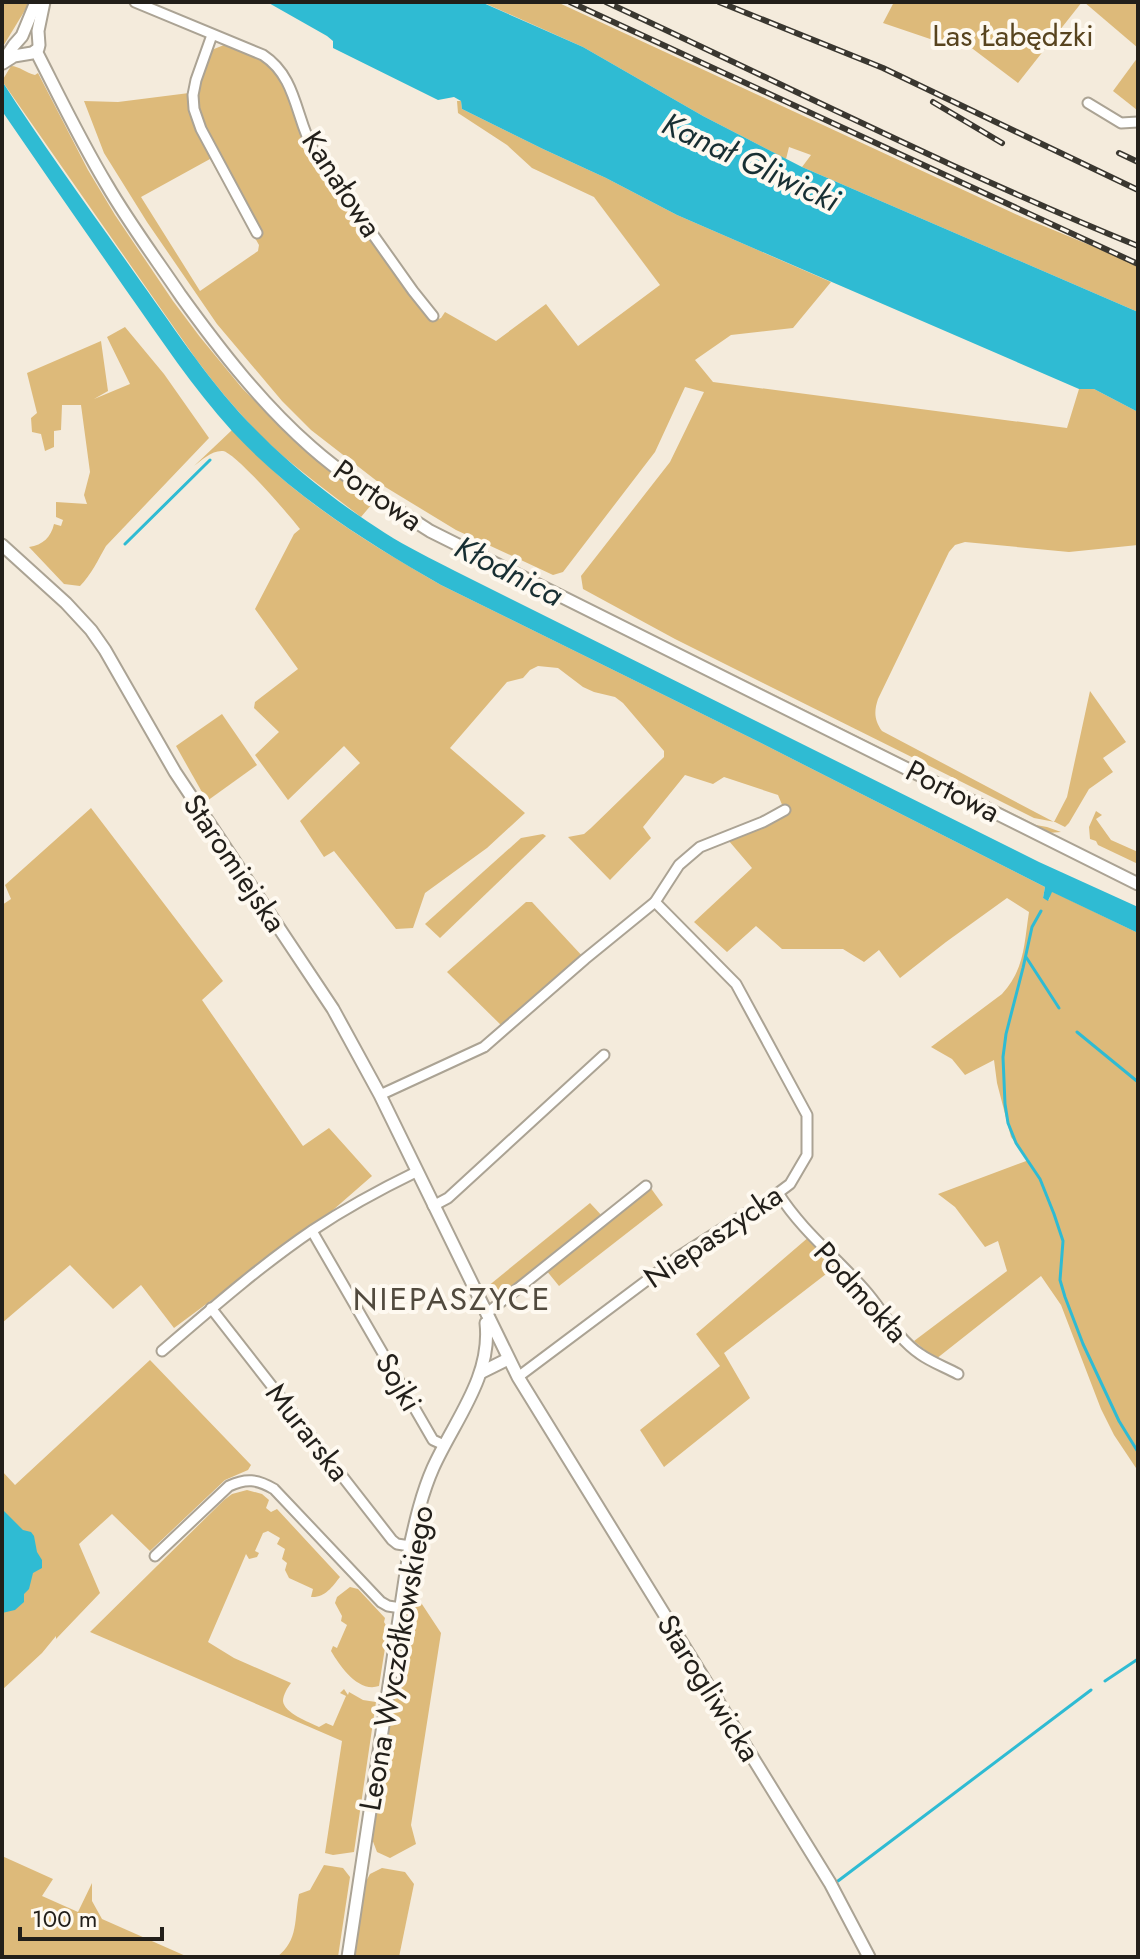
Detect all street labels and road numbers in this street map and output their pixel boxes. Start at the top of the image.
street label: Kanałowa [291,122,393,246]
street label: Portowa [325,449,431,541]
street label: Portowa [899,749,1007,833]
street label: Staromiejska [173,785,297,941]
street label: Niepaszycka [635,1174,791,1298]
street label: Podmokła [804,1232,918,1352]
street label: Sojki [365,1345,433,1419]
street label: Murarska [256,1374,360,1490]
street label: Leona Wyczółkowskiego [348,1502,444,1814]
street label: Starogliwicka [647,1606,771,1770]

